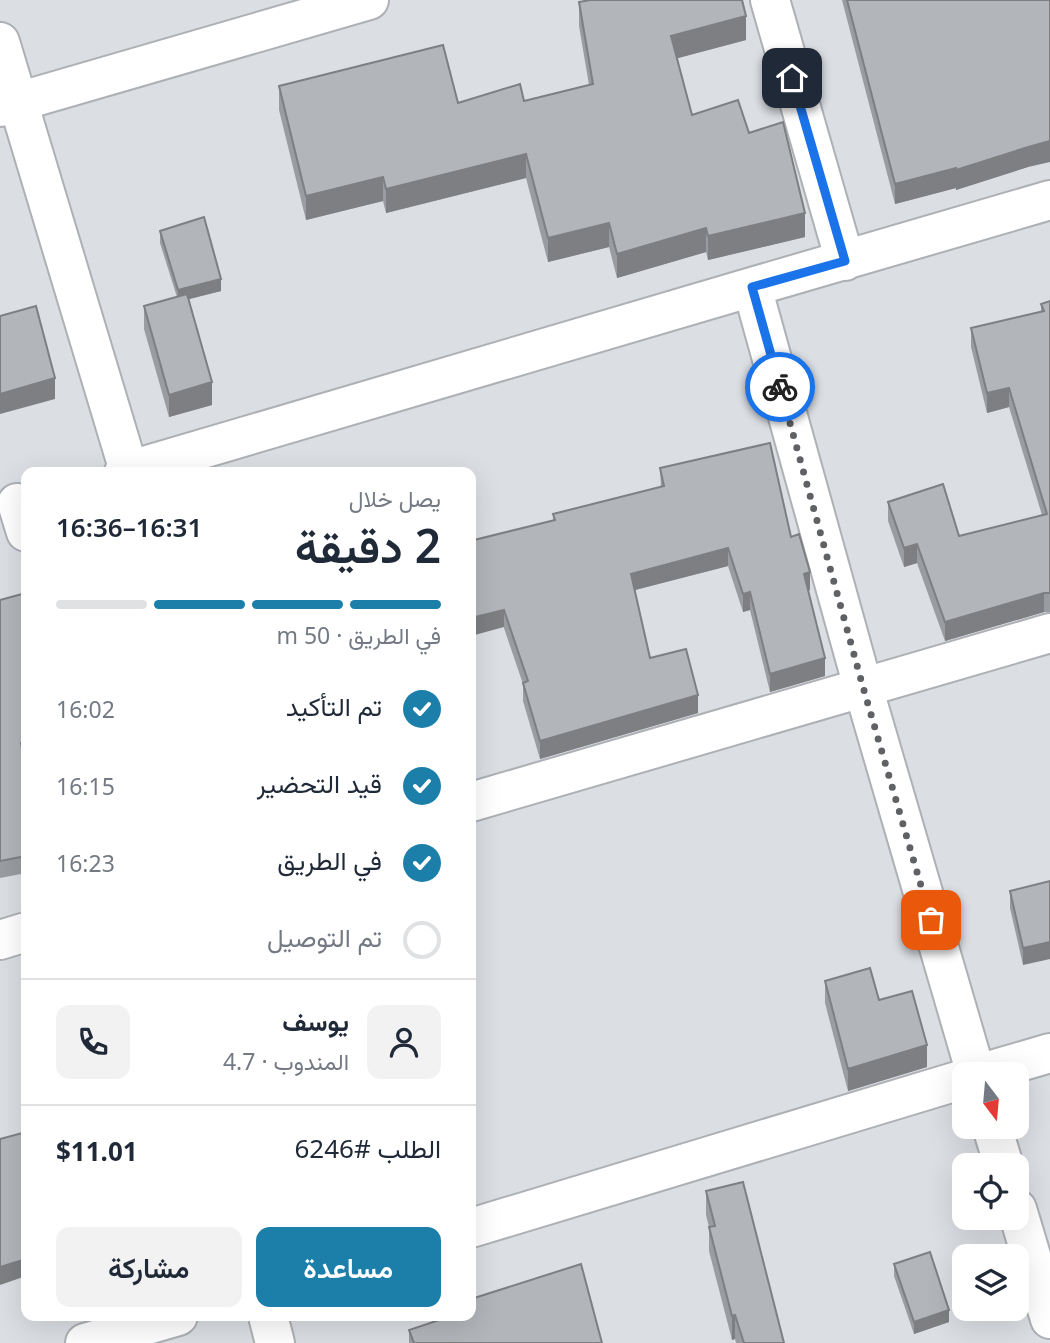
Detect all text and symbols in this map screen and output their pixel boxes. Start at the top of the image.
pin [762,48,822,108]
icon: home [773,59,811,97]
courier [745,352,815,422]
icon: bike [761,368,799,406]
text: يصل خلال [349,482,441,514]
text: 16:31–16:36 [56,509,202,545]
text: 2 دقيقة [295,514,441,576]
text: في الطريق · 50 m [276,619,441,651]
text: تم التأكيد [286,688,382,724]
icon: check [403,690,441,728]
text: 16:02 [56,693,115,725]
text: قيد التحضير [257,765,382,801]
icon: check [403,767,441,805]
text: 16:15 [56,770,115,802]
text: في الطريق [277,842,382,878]
icon: check [403,844,441,882]
text: 16:23 [56,847,115,879]
pin [901,890,961,950]
icon: bag [912,901,950,939]
text: تم التوصيل [267,919,382,955]
text: يوسف [282,1003,349,1039]
button: phone [56,1005,130,1079]
button: person [367,1005,441,1079]
text: المندوب · 4.7 [223,1045,349,1077]
north arrow [952,1062,1029,1139]
map controls [952,1062,1029,1321]
text: الطلب #6246 [294,1130,441,1166]
text: $11.01 [56,1133,138,1169]
button: locate [952,1153,1029,1230]
button: مشاركة [56,1227,242,1307]
button: مساعدة [256,1227,441,1307]
button: layers [952,1244,1029,1321]

